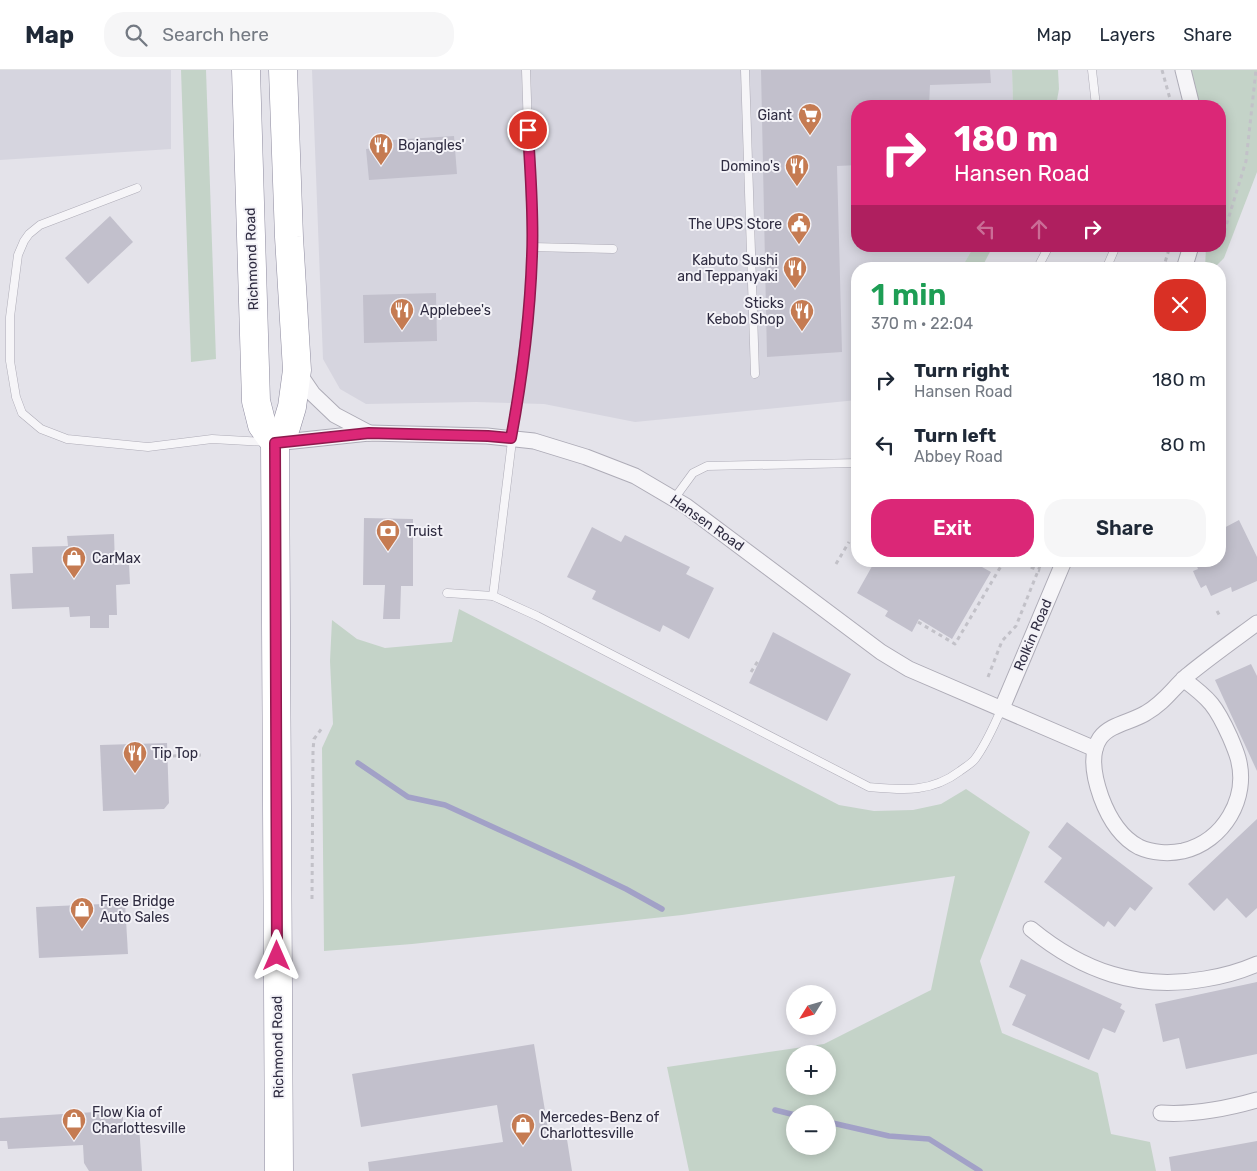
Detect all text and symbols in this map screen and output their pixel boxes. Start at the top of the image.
search box [104,12,454,57]
text: Map [25,21,74,49]
icon: search [122,21,150,49]
text: Search here [162,23,269,46]
text: Map [1037,24,1072,46]
text: Layers [1100,24,1155,46]
text: Share [1183,24,1232,46]
supermarket icon: Giant [797,102,823,136]
place label: Giant [757,107,793,124]
pin [507,109,549,151]
icon: arrive [514,116,542,144]
text: 180 m [954,118,1058,160]
icon: right [871,120,936,185]
restaurant icon: Bojangles' [368,132,394,166]
place label: Bojangles' [398,137,465,154]
restaurant icon: Domino's [784,153,810,187]
place label: Domino's [720,158,780,175]
text: Hansen Road [954,160,1090,187]
street label: Richmond Road [242,207,262,311]
public building icon: The UPS Store [786,211,812,245]
icon: left [972,215,1000,243]
icon: ahead [1025,215,1053,243]
icon: right [1078,215,1106,243]
place label: The UPS Store [688,216,782,233]
place label: Kabuto Sushi and Teppanyaki [677,252,778,285]
restaurant icon: Kabuto Sushi and Teppanyaki [782,255,808,289]
text: 1 min [871,277,946,313]
button: close [1154,279,1206,331]
place label: Sticks Kebob Shop [706,295,784,328]
restaurant icon: Applebee's [389,297,415,331]
restaurant icon: Sticks Kebob Shop [789,298,815,332]
place label: Applebee's [420,302,491,319]
text: 370 m · 22:04 [871,314,973,333]
text: Turn right [914,359,1009,382]
icon: right [871,366,899,394]
text: 180 m [1152,368,1206,391]
text: Hansen Road [914,382,1013,401]
text: Turn left [914,424,996,447]
icon: left [871,431,899,459]
text: 80 m [1160,433,1206,456]
text: Abbey Road [914,447,1003,466]
street label: Hansen Road [667,491,747,555]
button: Exit [871,499,1034,557]
button: Share [1044,499,1206,557]
bank icon: Truist [375,518,401,552]
place label: Truist [406,523,443,540]
shop icon: CarMax [61,545,87,579]
place label: CarMax [92,550,141,567]
street label: Rolkin Road [1010,597,1056,673]
restaurant icon: Tip Top [122,740,148,774]
place label: Tip Top [152,745,198,762]
place label: Free Bridge Auto Sales [100,893,175,926]
shop icon: Free Bridge Auto Sales [69,896,95,930]
position arrow [250,929,302,981]
north arrow [786,985,836,1035]
map controls [786,985,836,1155]
street label: Richmond Road [269,996,287,1098]
button: + [786,1045,836,1095]
place label: Flow Kia of Charlottesville [92,1104,186,1137]
button: − [786,1105,836,1155]
shop icon: Flow Kia of Charlottesville [61,1107,87,1141]
place label: Mercedes-Benz of Charlottesville [540,1109,660,1142]
shop icon: Mercedes-Benz of Charlottesville [510,1112,536,1146]

